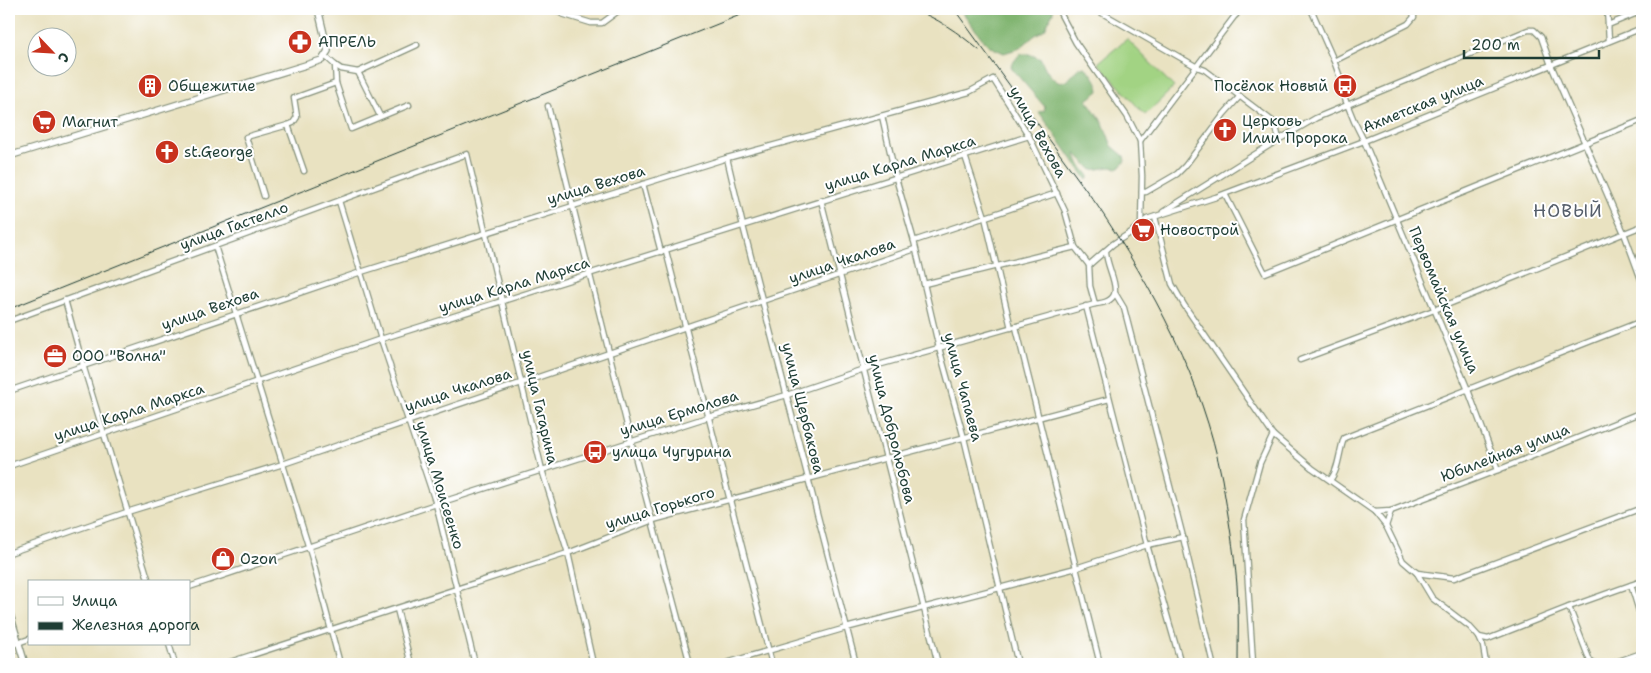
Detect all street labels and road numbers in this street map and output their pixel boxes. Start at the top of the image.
street label: Ахметская улица [1360,70,1487,137]
street label: улица Вехова [1005,83,1072,182]
street label: улица Карла Маркса [822,130,979,195]
street label: улица Вехова [545,160,648,209]
street label: улица Гастелло [177,197,291,255]
street label: Первомайская улица [1404,224,1484,377]
street label: улица Чкалова [786,233,898,289]
street label: улица Карла Маркса [436,252,593,317]
street label: улица Вехова [159,283,262,335]
street label: улица Чапаева [939,330,987,444]
street label: улица Щербакова [777,340,829,476]
street label: улица Гагарина [517,348,563,467]
street label: улица Добролюбова [864,352,920,507]
street label: улица Чкалова [402,363,515,417]
street label: улица Карла Маркса [51,378,207,446]
street label: улица Ермолова [617,385,741,441]
street label: улица Моисеенко [411,418,469,552]
street label: Юбилейная улица [1438,419,1573,487]
street label: улица Горького [603,482,717,534]

